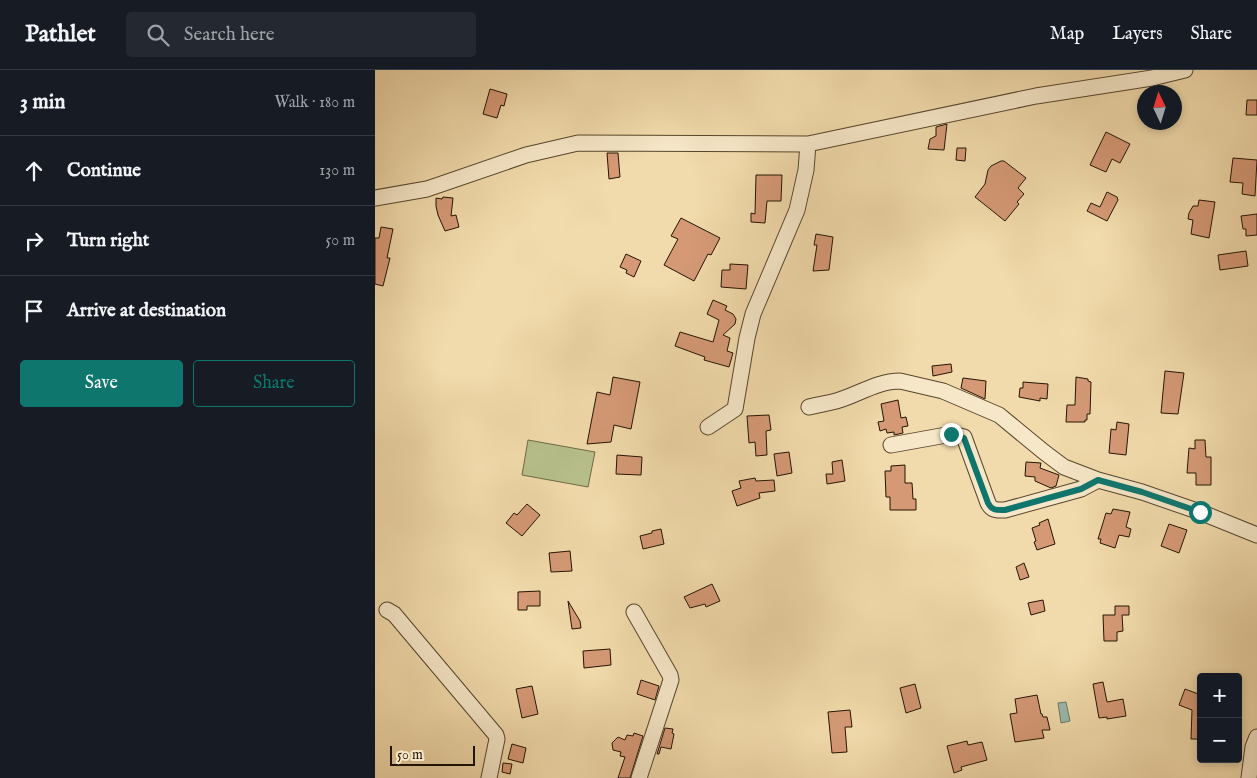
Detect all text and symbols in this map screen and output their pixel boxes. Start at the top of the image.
search box [126,12,476,57]
text: Pathlet [25,19,96,50]
icon: search [144,21,172,49]
text: Search here [184,23,274,47]
text: Map [1050,23,1084,46]
text: Layers [1112,23,1163,46]
text: Share [1191,23,1232,46]
north arrow [1137,85,1182,130]
text: 3 min [20,89,65,116]
text: Walk · 180 m [274,93,355,113]
icon: ahead [20,157,48,185]
text: Continue [67,159,141,183]
text: 130 m [319,161,355,181]
icon: right [20,227,48,255]
text: Turn right [67,229,149,253]
text: 50 m [326,231,355,251]
icon: arrive [20,297,48,325]
text: Arrive at destination [67,299,226,323]
button: Save [20,360,183,407]
button: Share [193,360,355,407]
route end [940,423,963,446]
route start [1189,501,1212,524]
map controls [1197,673,1242,763]
button: + [1197,673,1242,718]
button: − [1197,718,1242,763]
scale bar [390,743,475,766]
text: 50 m [397,746,423,764]

